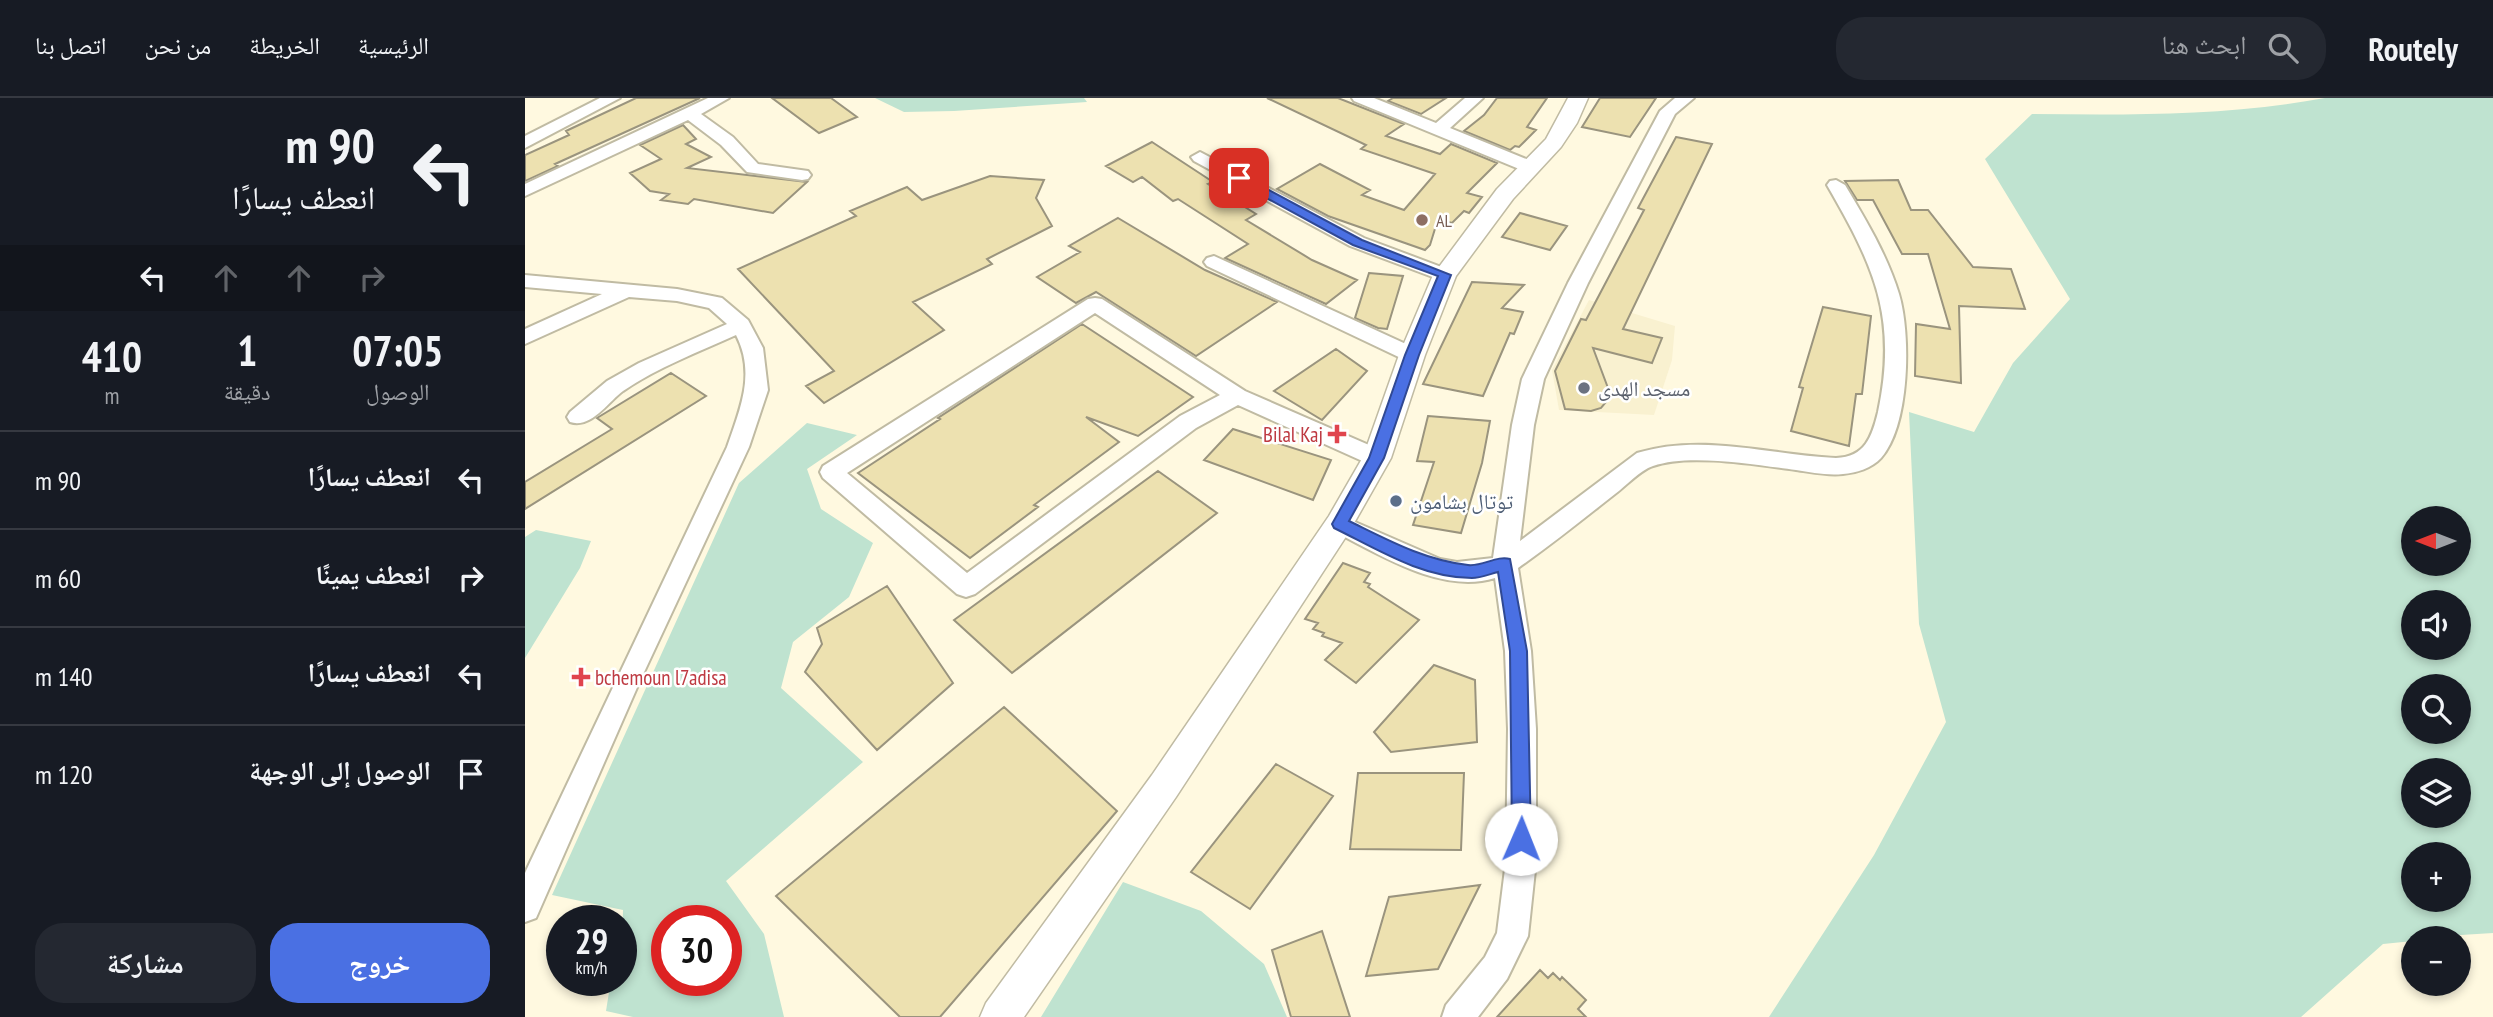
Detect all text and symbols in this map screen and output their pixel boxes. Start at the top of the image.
search box [1836,17,2326,80]
text: Routely [2368,27,2458,70]
text: ابحث هنا [2162,28,2246,61]
icon: search [2264,29,2302,67]
text: اتصل بنا [35,30,107,61]
text: من نحن [145,30,211,61]
text: الخريطة [249,30,320,61]
text: الرئيسية [358,30,429,61]
text: 90 m [286,113,375,177]
icon: left [399,126,490,217]
pin [1209,148,1269,208]
icon: arrive [1220,159,1258,197]
text: انعطف يسارًا [232,176,375,218]
place label: AL [1436,209,1453,232]
marker: AL [1414,212,1430,228]
icon: left [134,259,172,297]
icon: ahead [207,259,245,297]
icon: ahead [280,259,318,297]
icon: right [353,259,391,297]
text: 1 [237,323,257,378]
text: 07:05 [352,323,443,378]
text: 410 [82,329,142,384]
place label: مسجد الهدى [1598,375,1690,402]
text: دقيقة [224,377,271,406]
text: الوصول [366,377,430,406]
marker: مسجد الهدى [1576,380,1592,396]
text: m [104,381,119,410]
place label: Bilal Kaj [1263,421,1323,448]
marker: Bilal Kaj [1329,426,1345,442]
text: انعطف يسارًا [308,460,431,493]
icon: left [452,461,490,499]
text: 90 m [35,464,81,497]
place label: توتال بشامون [1410,488,1513,515]
marker: توتال بشامون [1388,493,1404,509]
north arrow [2401,506,2471,576]
map controls [2401,506,2471,996]
text: انعطف يمينًا [315,558,431,591]
icon: right [452,559,490,597]
text: 60 m [35,562,81,595]
button: sound [2401,590,2471,660]
text: انعطف يسارًا [308,656,431,689]
icon: left [452,657,490,695]
text: 140 m [35,660,93,693]
place label: bchemoun l7adisa [595,664,727,691]
marker: bchemoun l7adisa [573,669,589,685]
button: search [2401,674,2471,744]
text: الوصول إلى الوجهة [249,754,431,787]
icon: arrive [452,755,490,793]
text: 120 m [35,758,93,791]
button: layers [2401,758,2471,828]
position arrow [1484,802,1558,876]
button: + [2401,842,2471,912]
speed limit sign: 30 [651,905,742,996]
text: 29 [575,918,608,964]
button: مشاركة [35,923,256,1003]
button: خروج [270,923,490,1003]
button: − [2401,926,2471,996]
text: km/h [576,956,607,979]

